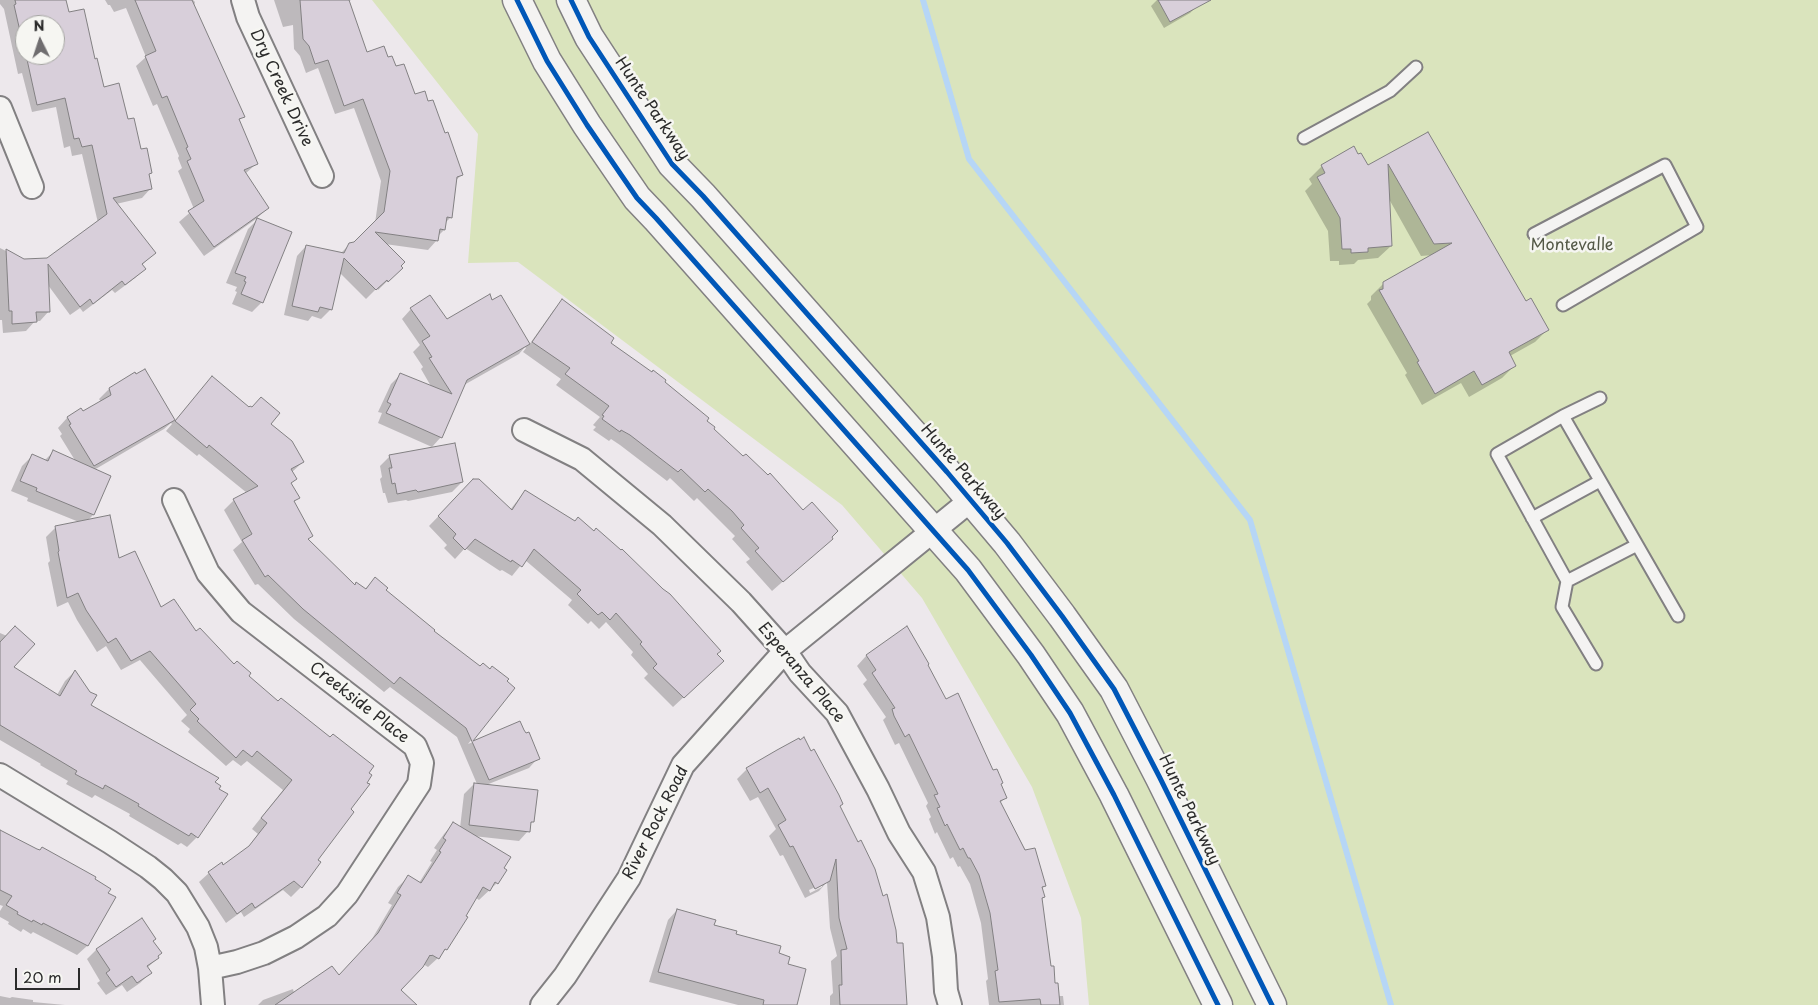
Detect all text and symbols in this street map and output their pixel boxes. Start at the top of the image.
north arrow [15,15,65,65]
text: N [33,15,45,36]
street label: Dry Creek Drive [245,26,317,150]
street label: Hunte Parkway [611,54,693,164]
park label: Montevalle [1530,236,1614,256]
street label: Hunte Parkway [916,420,1010,524]
street label: Esperanza Place [754,619,848,727]
street label: Creekside Place [305,658,413,748]
street label: Hunte Parkway [1154,752,1224,868]
street label: River Rock Road [619,763,693,883]
scale bar [18,958,82,990]
text: 20 m [23,965,62,988]

